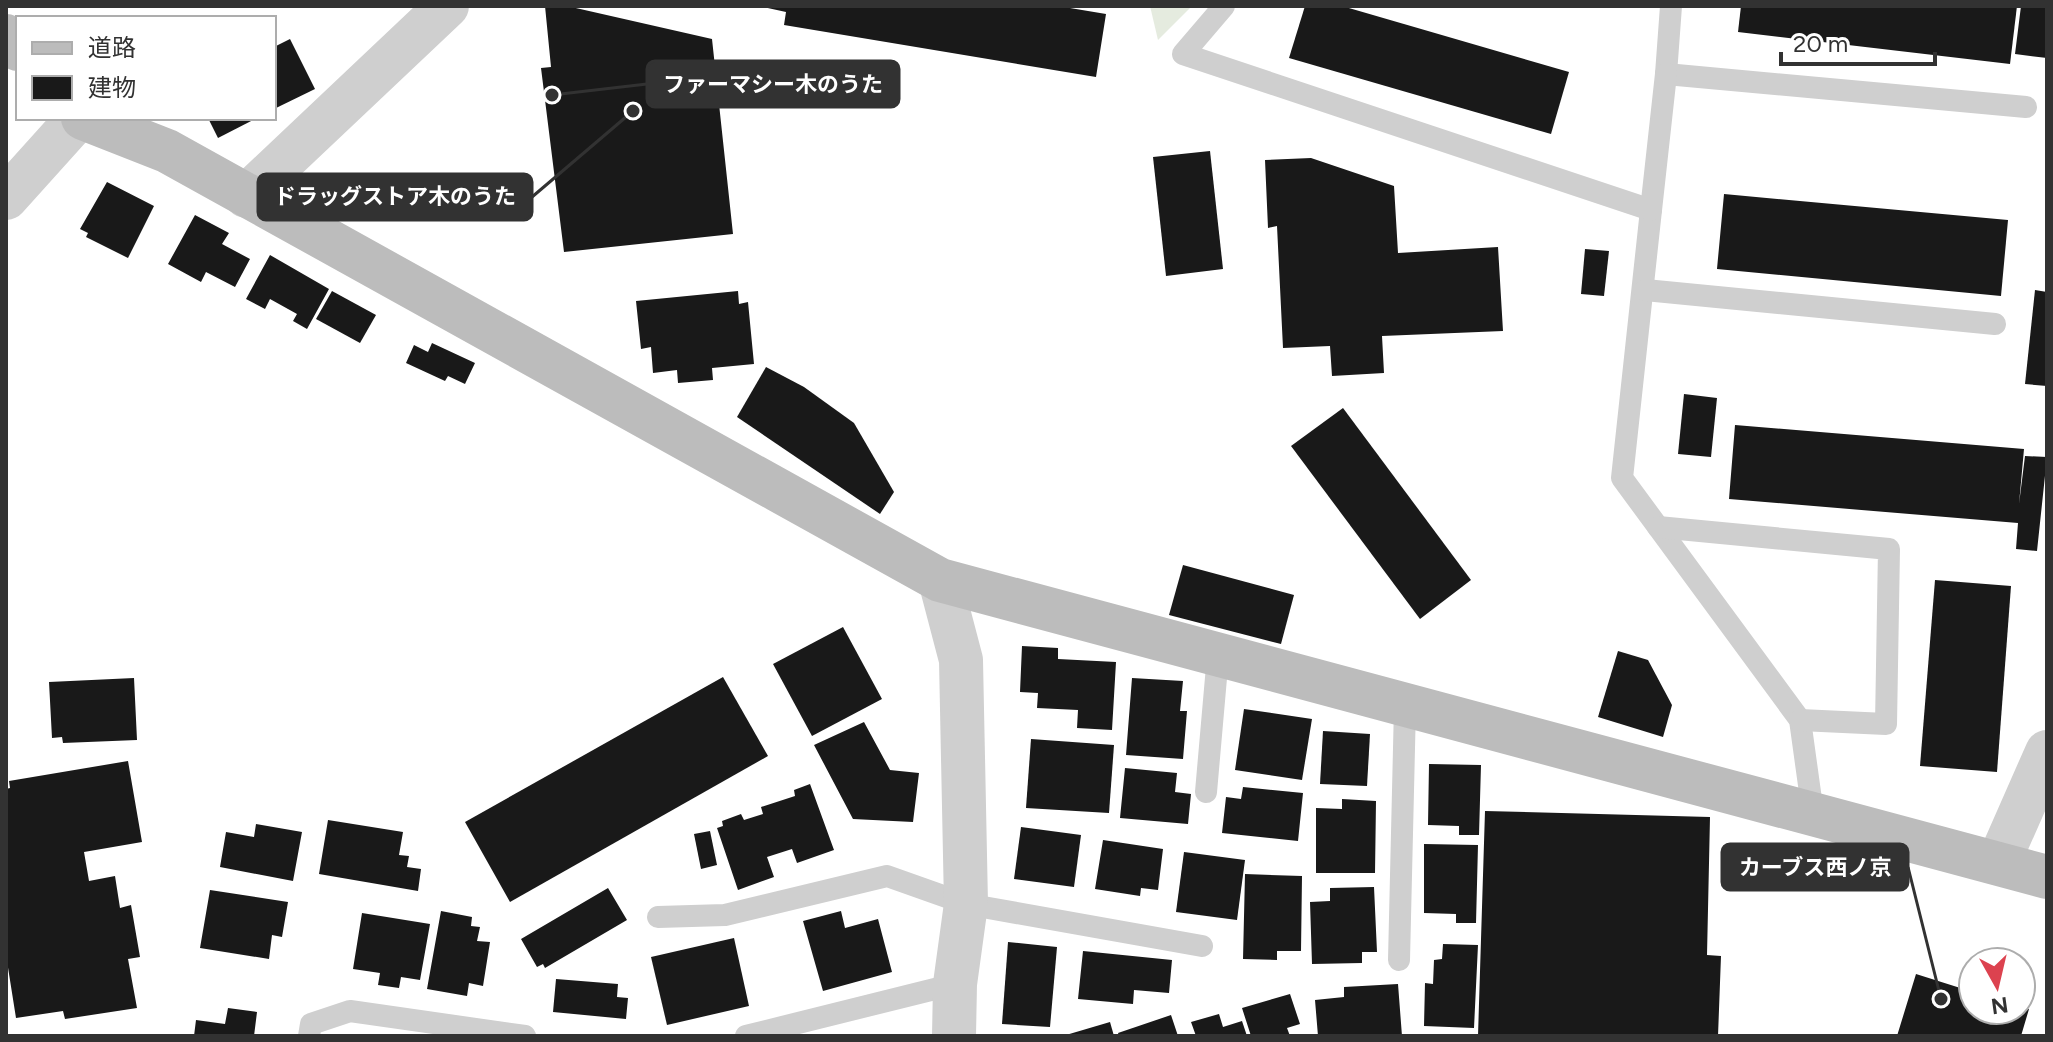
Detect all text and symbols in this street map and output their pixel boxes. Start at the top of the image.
legend [16,16,276,120]
scale bar [1781,16,1935,66]
text: 20 m [1793,29,1848,58]
text: 道路 [88,33,136,62]
callout: ファーマシー木のうた [647,61,899,107]
text: ファーマシー木のうた [663,71,883,98]
text: 建物 [88,73,136,102]
callout: ドラッグストア木のうた [258,174,532,220]
text: ドラッグストア木のうた [274,183,516,210]
callout: カーブス西ノ京 [1722,844,1908,890]
text: カーブス西ノ京 [1739,854,1891,881]
north arrow [1957,946,2037,1026]
text: N [1989,991,2010,1020]

